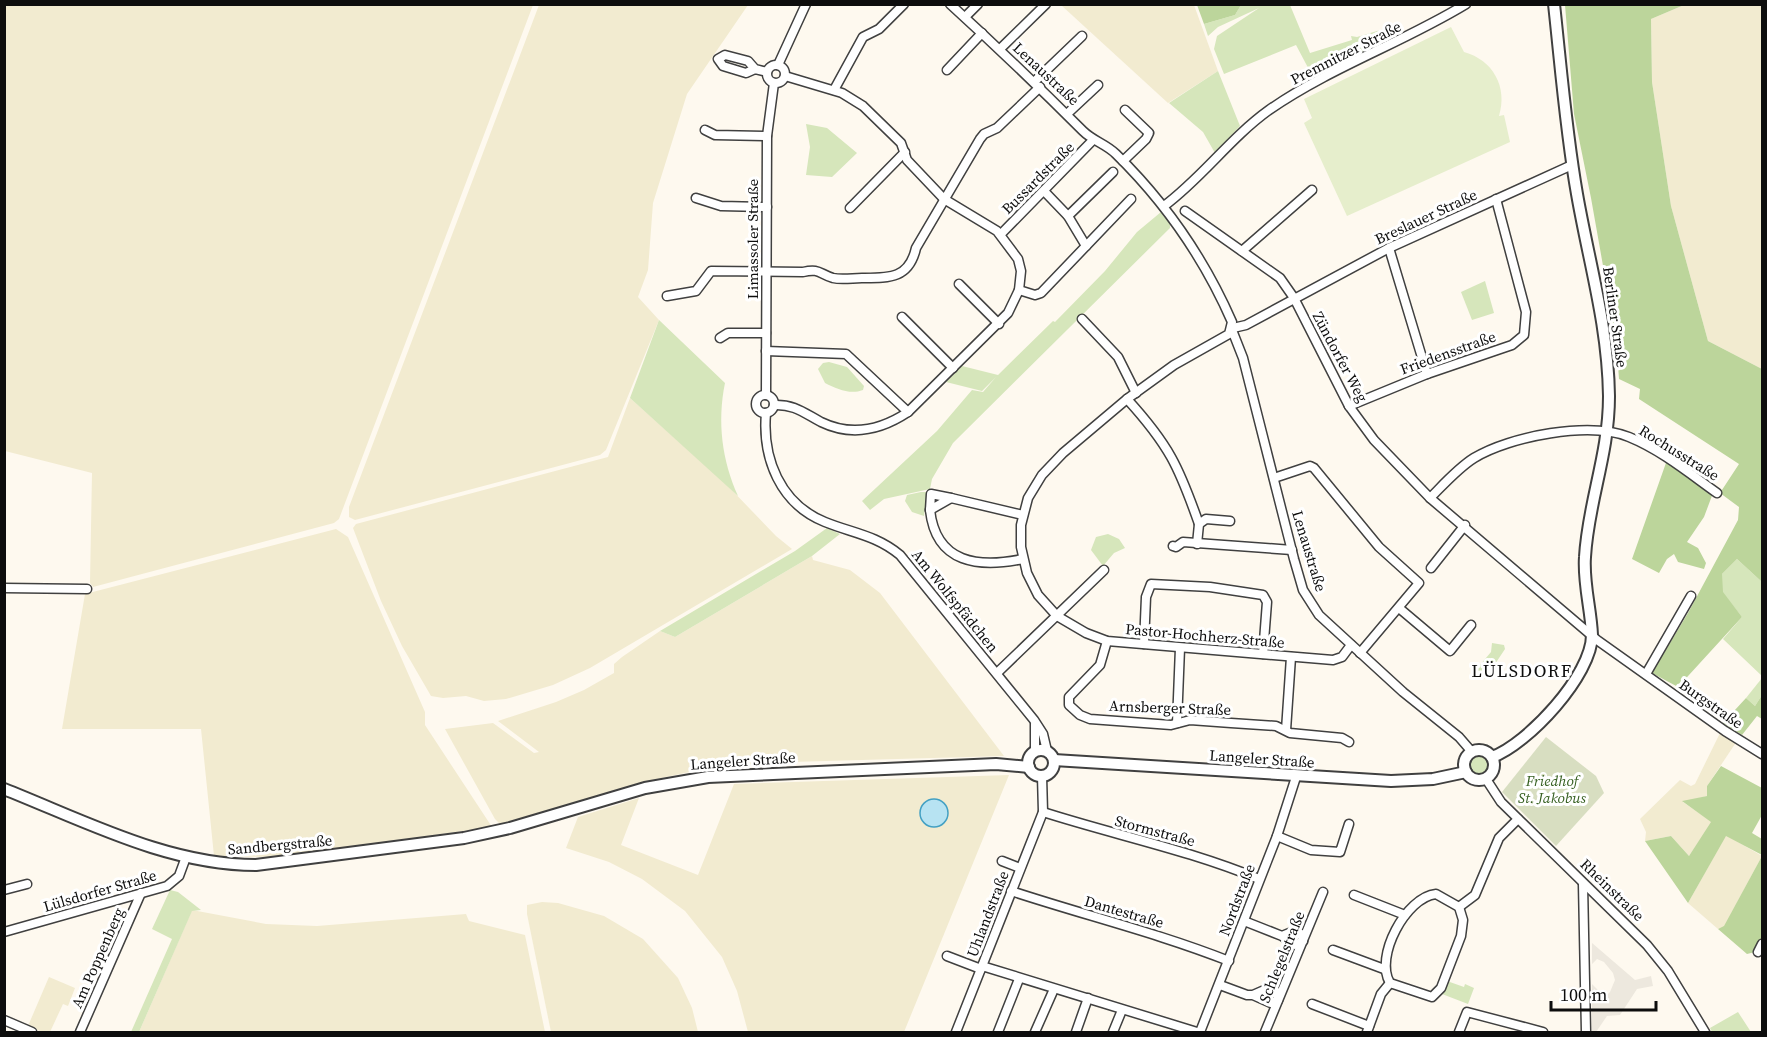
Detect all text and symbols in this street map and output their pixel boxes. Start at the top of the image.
street label: Premnitzer Straße [1287,15,1405,90]
street label: Lenaustraße [1009,37,1084,110]
street label: Bussardstraße [997,136,1079,219]
street label: Limassoler Straße [742,178,763,299]
street label: Breslauer Straße [1371,184,1481,249]
street label: Berliner Straße [1598,265,1633,369]
street label: Zündorfer Weg [1308,308,1373,406]
street label: Friedensstraße [1397,325,1499,380]
street label: Rochusstraße [1635,420,1724,486]
street label: Lenaustraße [1287,508,1332,594]
street label: Am Wolfspfädchen [907,545,1004,657]
street label: Pastor-Hochherz-Straße [1124,618,1286,653]
district label: LÜLSDORF [1471,658,1573,683]
street label: Burgstraße [1675,674,1748,733]
street label: Arnsberger Straße [1109,695,1232,720]
street label: Langeler Straße [1209,744,1316,773]
street label: Langeler Straße [690,746,797,775]
park label: Friedhof St. Jakobus [1518,770,1587,808]
street label: Stormstraße [1113,810,1198,851]
street label: Sandbergstraße [227,829,333,860]
street label: Rheinstraße [1576,854,1649,926]
street label: Nordstraße [1213,860,1260,939]
street label: Lülsdorfer Straße [41,864,159,917]
street label: Uhlandstraße [961,867,1014,960]
street label: Dantestraße [1082,890,1167,933]
street label: Am Poppenberg [66,904,129,1011]
street label: Schlegelstraße [1254,907,1310,1006]
scale bar [1551,974,1656,1012]
text: 100 m [1560,982,1607,1007]

